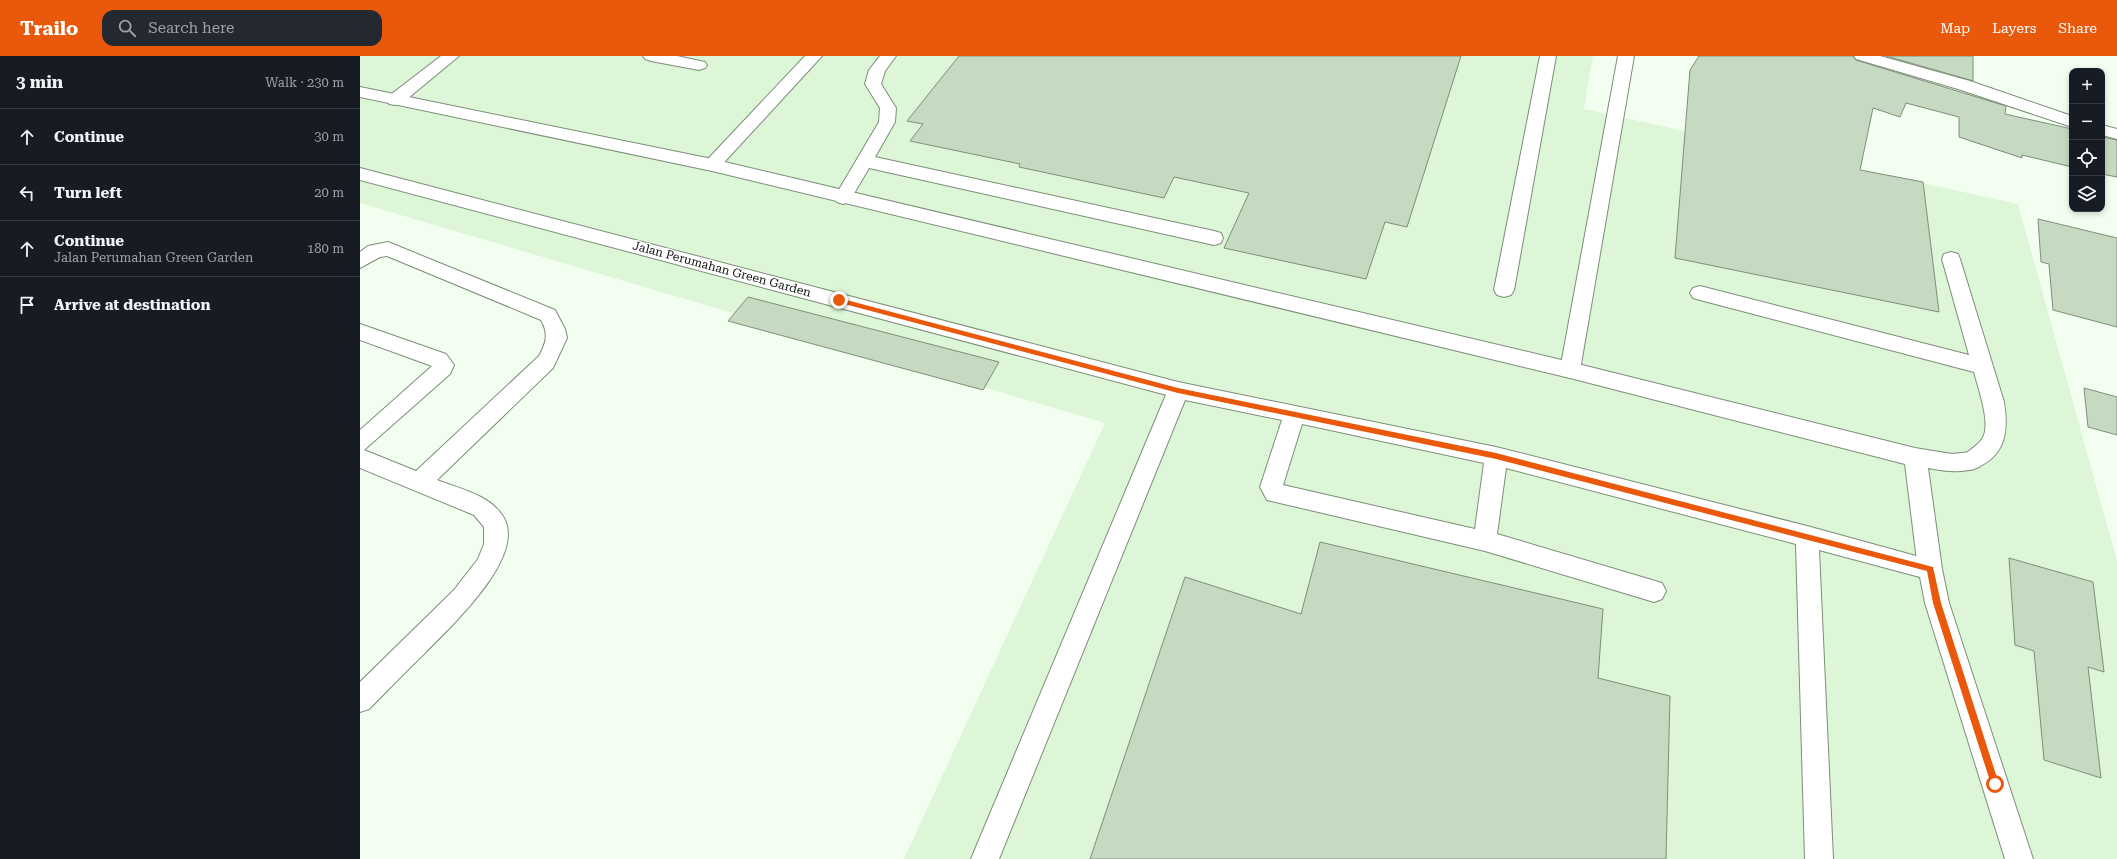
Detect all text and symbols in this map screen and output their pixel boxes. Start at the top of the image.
search box [102,10,382,46]
text: Trailo [20,17,78,40]
icon: search [116,17,138,39]
text: Search here [148,19,234,37]
text: Map [1940,20,1970,36]
text: Layers [1992,20,2036,36]
text: Share [2058,20,2097,36]
map controls [2069,68,2105,212]
button: + [2069,68,2105,104]
text: 3 min [16,72,63,92]
text: Walk · 230 m [265,75,344,90]
button: − [2069,104,2105,140]
icon: ahead [16,126,38,148]
text: Continue [54,128,124,146]
text: 30 m [314,129,344,144]
button: locate [2069,140,2105,176]
button: layers [2069,176,2105,212]
icon: left [16,182,38,204]
text: Turn left [54,184,122,202]
text: 20 m [314,185,344,200]
text: Continue [54,232,124,250]
icon: ahead [16,238,38,260]
street label: Jalan Perumahan Green Garden [631,238,813,300]
text: 180 m [307,241,344,256]
text: Jalan Perumahan Green Garden [54,250,253,265]
route end [830,291,848,309]
icon: arrive [16,294,38,316]
text: Arrive at destination [54,296,210,314]
route start [1986,775,2004,793]

